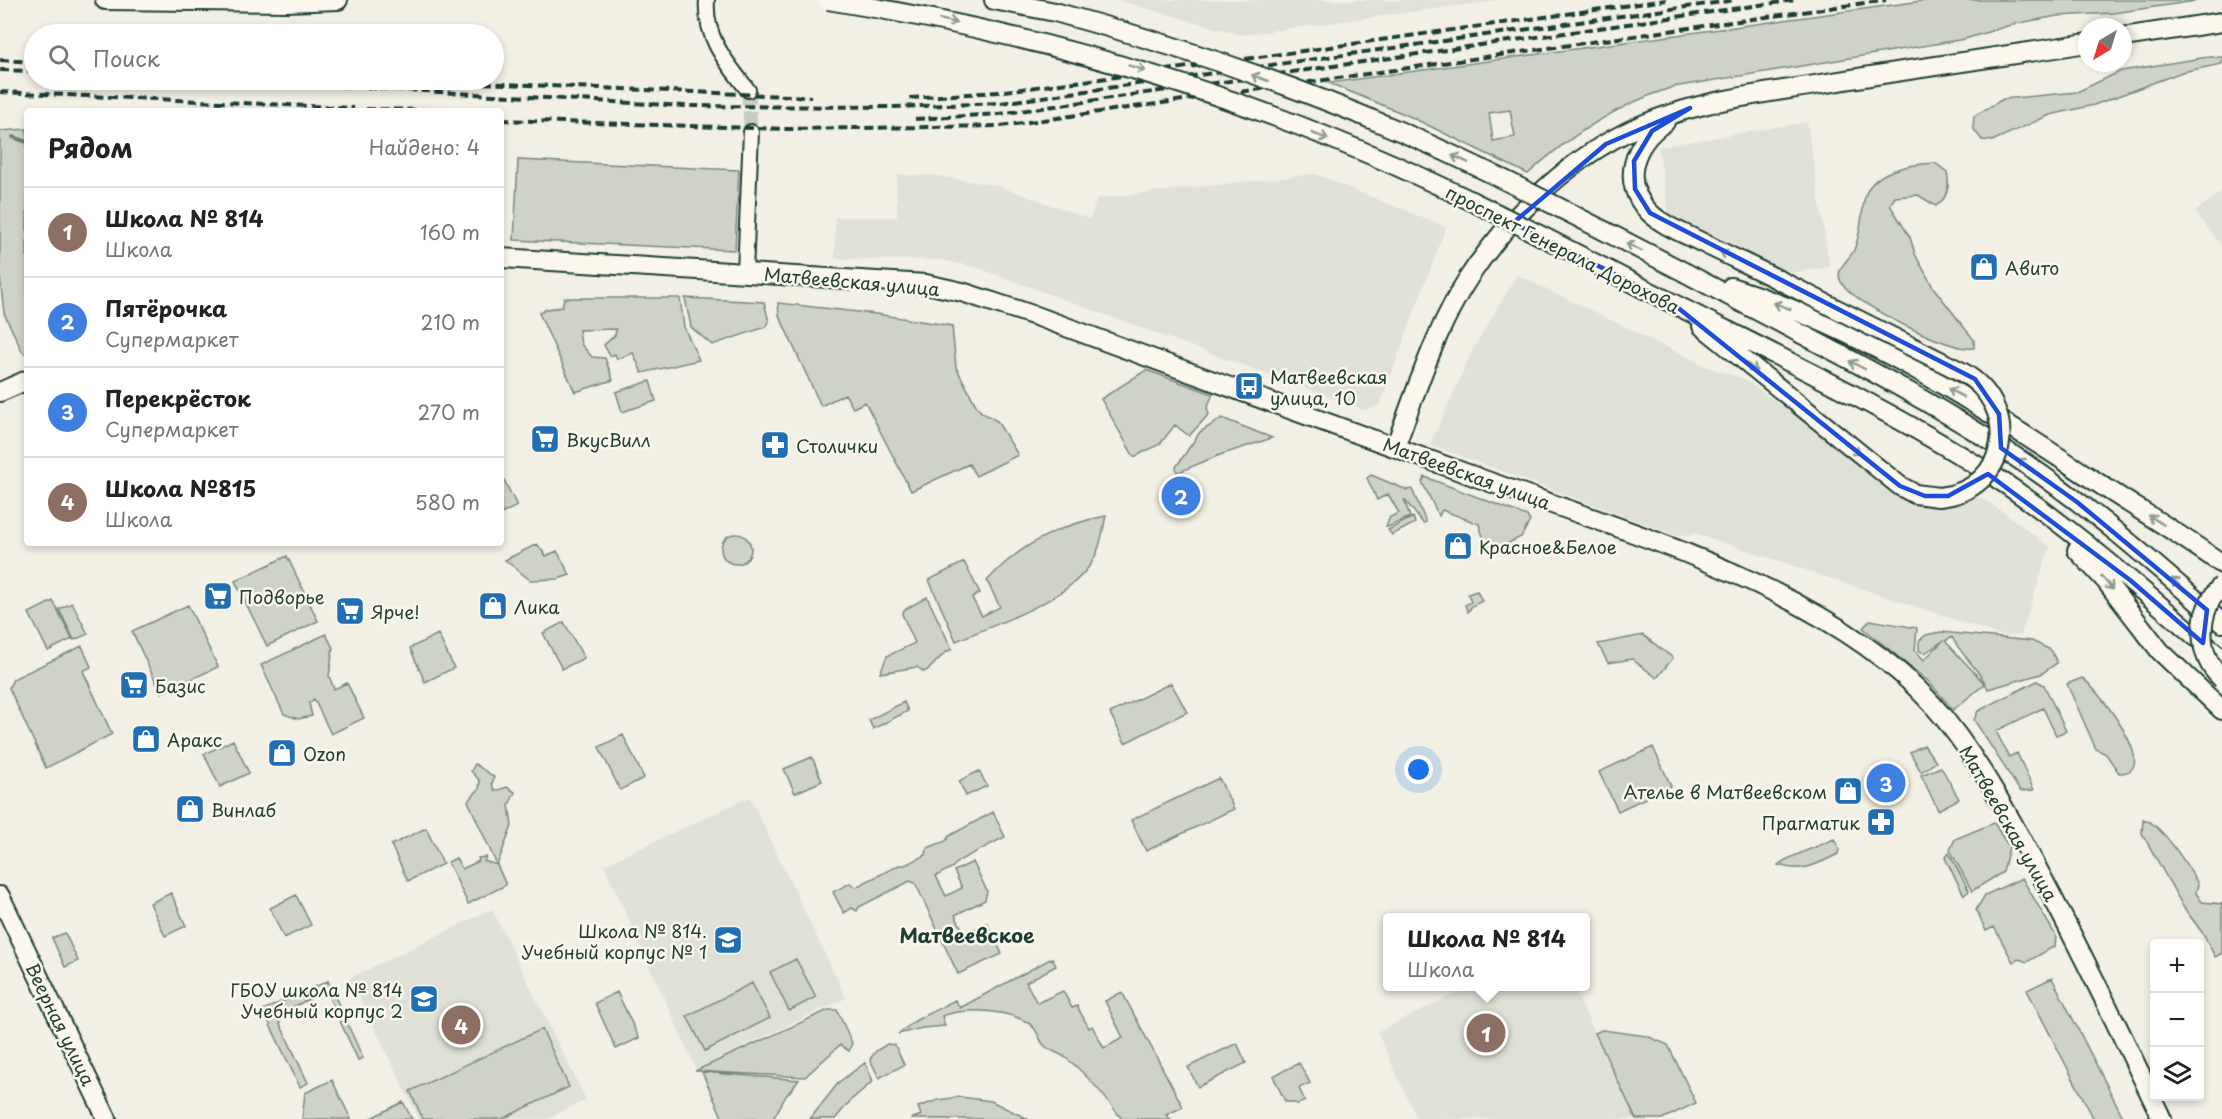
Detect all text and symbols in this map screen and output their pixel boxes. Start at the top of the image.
one-way arrow [937,16,957,27]
north arrow [2078,18,2132,72]
search box [24,24,504,90]
icon: search [45,41,78,74]
text: Поиск [93,41,160,74]
one-way arrow [1127,63,1146,74]
one-way arrow [1251,71,1270,82]
text: Рядом [48,128,133,167]
one-way arrow [1310,131,1328,142]
text: Найдено: 4 [369,132,480,162]
one-way arrow [1452,153,1470,164]
street label: проспект Генерала Дорохова [1441,178,1686,320]
text: Школа № 814 [105,201,264,234]
text: 1 [63,217,72,247]
text: 160 m [420,217,480,247]
text: Школа [105,234,172,264]
one-way arrow [1626,240,1644,252]
one-way arrow [1720,249,1738,261]
shop icon: Авито [1968,251,2000,283]
place label: Авито [2005,254,2059,281]
street label: Матвеевская улица [763,260,942,302]
text: Пятёрочка [105,291,227,324]
one-way arrow [1773,300,1791,311]
text: 2 [60,307,75,337]
text: 210 m [421,307,480,337]
text: Супермаркет [105,324,238,354]
one-way arrow [1848,358,1866,370]
one-way arrow [1742,359,1758,372]
place label: Матвеевская улица, 10 [1270,363,1387,411]
bus stop icon: Матвеевская улица, 10 [1233,370,1265,402]
text: Перекрёсток [105,381,251,414]
one-way arrow [1948,387,1965,399]
text: 3 [61,397,74,427]
text: 270 m [417,397,480,427]
text: Супермаркет [105,414,238,444]
supermarket icon: ВкусВилл [529,423,561,455]
place label: ВкусВилл [566,426,651,453]
pharmacy icon: Столички [759,429,791,461]
street label: Матвеевская улица [1380,430,1555,516]
place label: Столички [796,432,878,459]
one-way arrow [1844,443,1860,456]
one-way arrow [2017,458,2033,470]
text: Школа №815 [105,471,256,504]
pin: 2 [1162,474,1200,518]
text: 4 [61,487,74,517]
text: 580 m [415,487,480,517]
text: Школа [105,504,172,534]
one-way arrow [2148,514,2165,526]
shop icon: Красное&Белое [1442,530,1474,562]
place label: Красное&Белое [1479,533,1617,560]
one-way arrow [2100,575,2113,591]
one-way arrow [2170,578,2186,591]
supermarket icon: Подворье [202,580,234,612]
place label: Подворье [239,583,325,610]
shop icon: Лика [477,590,509,622]
place label: Лика [514,593,560,620]
supermarket icon: Ярче! [334,595,366,627]
place label: Ярче! [370,598,420,625]
supermarket icon: Базис [118,669,150,701]
place label: Базис [155,672,206,699]
shop icon: Аракс [130,723,162,755]
place label: Аракс [167,726,222,753]
shop icon: Ozon [266,737,298,769]
place label: Ozon [303,740,346,767]
street label: Матвеевская улица [1953,740,2065,907]
your location [1404,755,1433,784]
pin: 3 [1866,760,1906,806]
shop icon: Ателье в Матвеевском [1832,775,1864,807]
place label: Ателье в Матвеевском [1623,778,1827,805]
shop icon: Винлаб [174,793,206,825]
place label: Винлаб [211,796,277,823]
pharmacy icon: Прагматик [1865,806,1897,838]
place label: Прагматик [1762,809,1860,836]
popup [1383,913,1590,991]
place label: Школа № 814. Учебный корпус № 1 [522,917,707,965]
district label: Матвеевское [900,920,1035,950]
text: Школа № 814 [1407,921,1566,954]
school or university icon: Школа № 814. Учебный корпус № 1 [712,924,744,956]
map controls [2150,939,2204,1101]
button: + [2150,939,2204,993]
text: Школа [1407,954,1474,984]
street label: Веерная улица [20,958,103,1091]
place label: ГБОУ школа № 814 Учебный корпус 2 [230,976,403,1024]
school or university icon: ГБОУ школа № 814 Учебный корпус 2 [408,983,440,1015]
button: − [2150,993,2204,1047]
pin: 4 [442,1002,480,1048]
pin: 1 [1466,1010,1506,1056]
button: layers [2150,1047,2204,1101]

